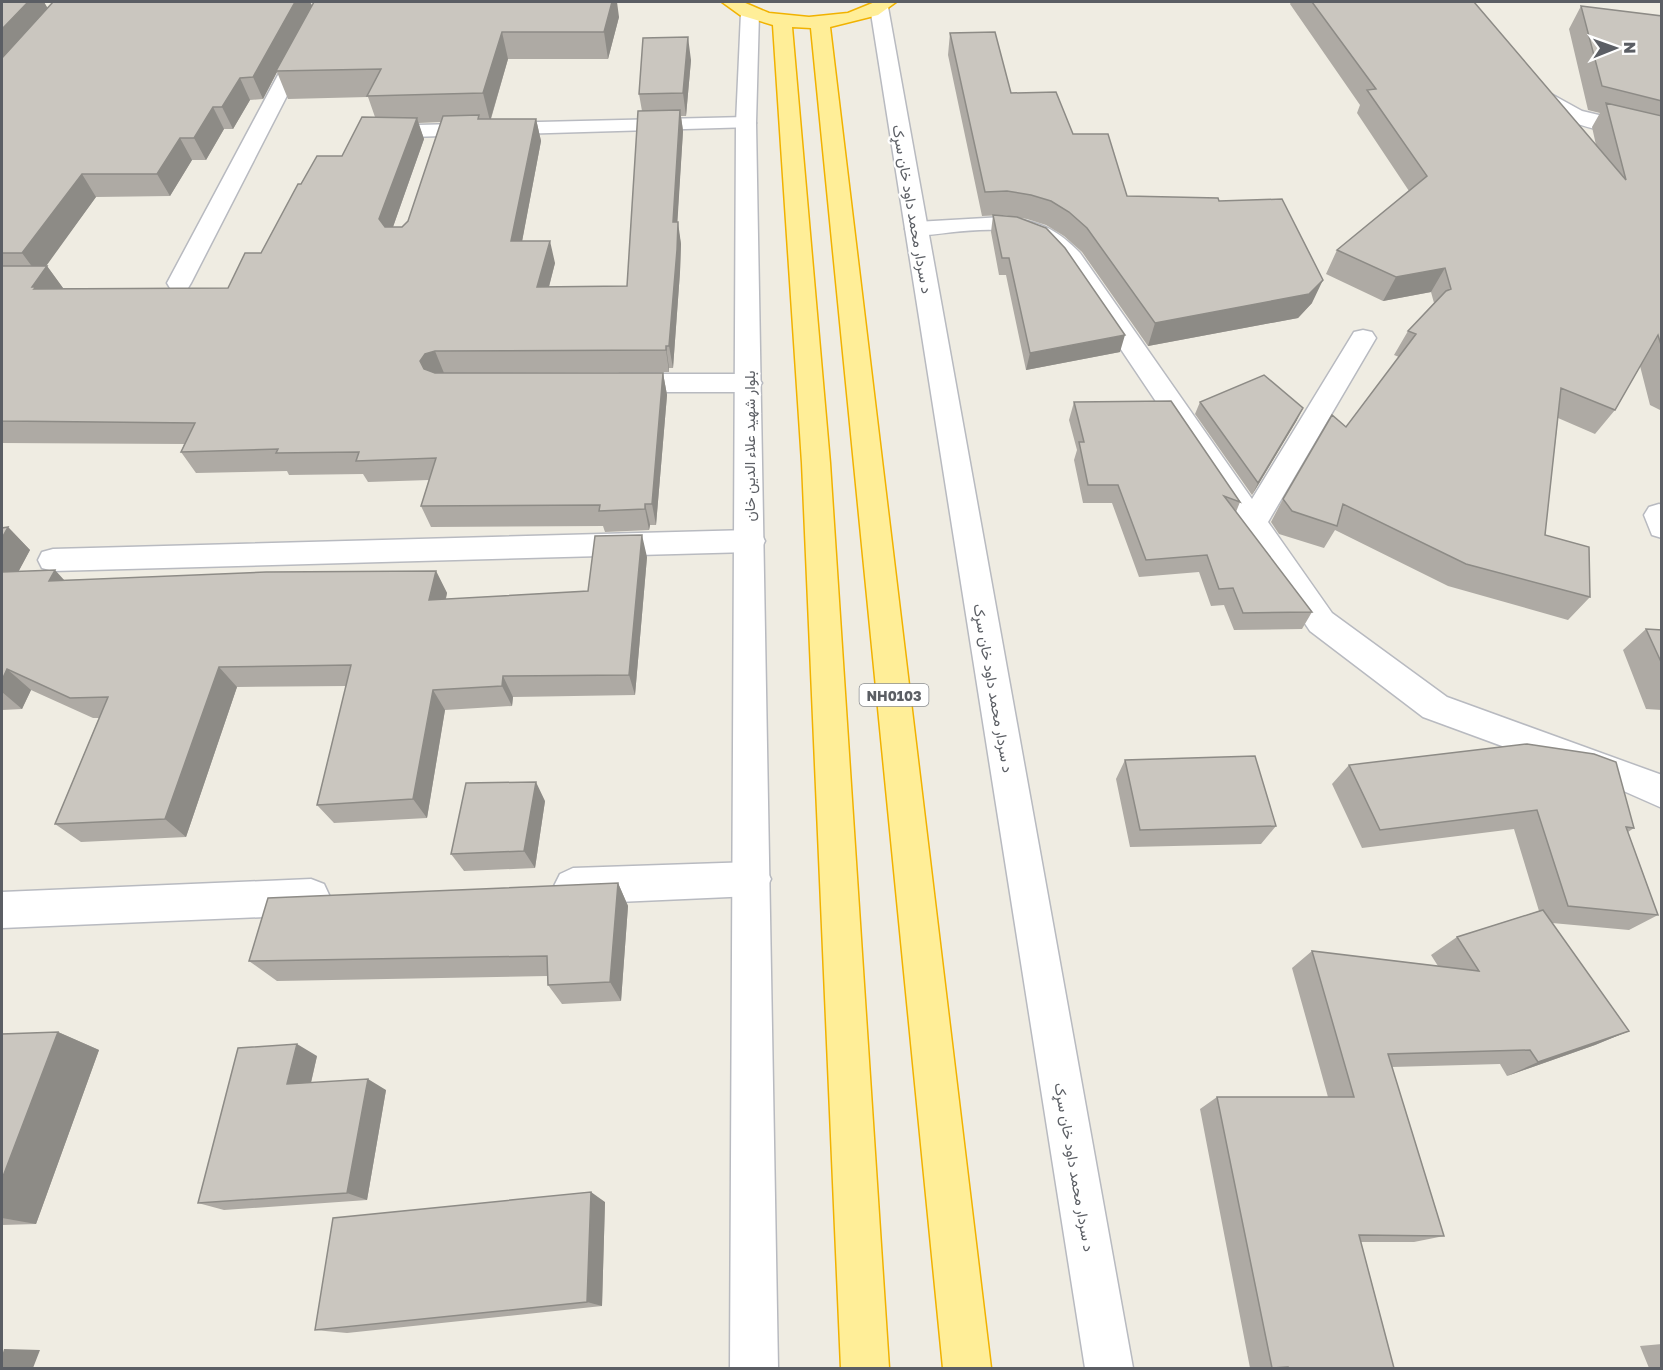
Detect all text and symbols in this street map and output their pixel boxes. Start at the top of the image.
north arrow [1585,18,1645,78]
text: N [1620,41,1640,54]
street label: د سردار محمد داود خان سړک [887,123,937,295]
street label: بلوار شهید علاء الدین خان [740,370,760,522]
street label: د سردار محمد داود خان سړک [968,602,1018,774]
road number: NH0103 [860,684,928,706]
street label: د سردار محمد داود خان سړک [1049,1081,1099,1253]

